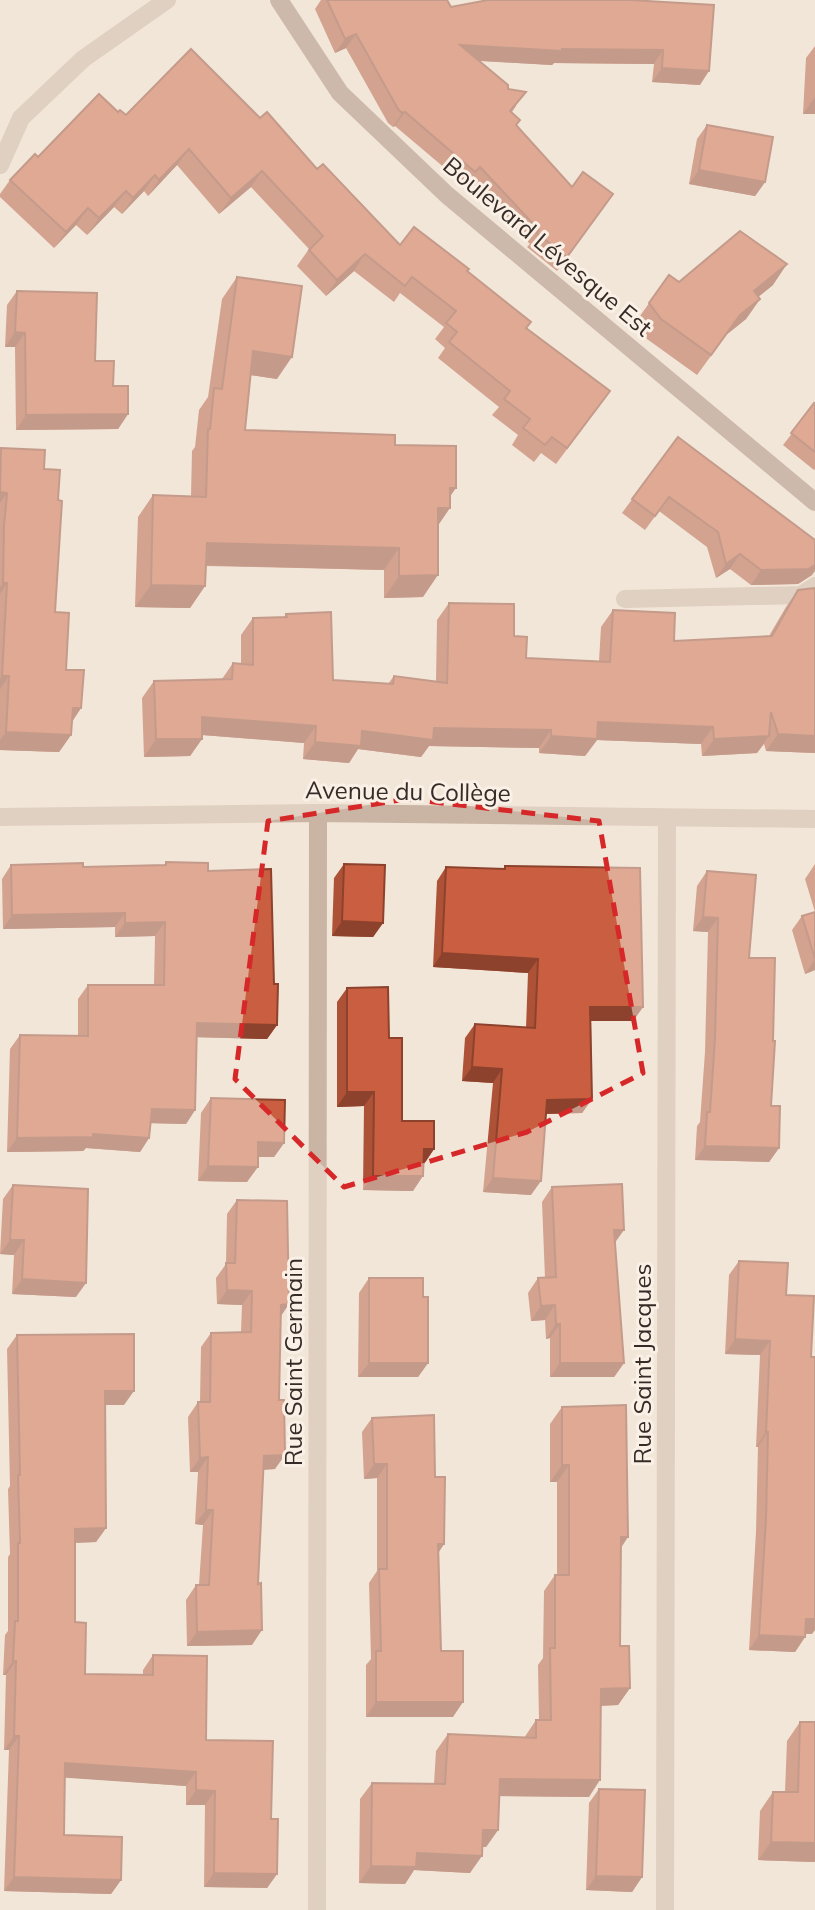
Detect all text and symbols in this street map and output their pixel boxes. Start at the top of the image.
street label: Boulevard Lévesque Est [437,150,659,342]
street label: Avenue du Collège [305,774,511,808]
street label: Rue Saint Germain [278,1258,308,1466]
street label: Rue Saint Jacques [627,1264,657,1464]

